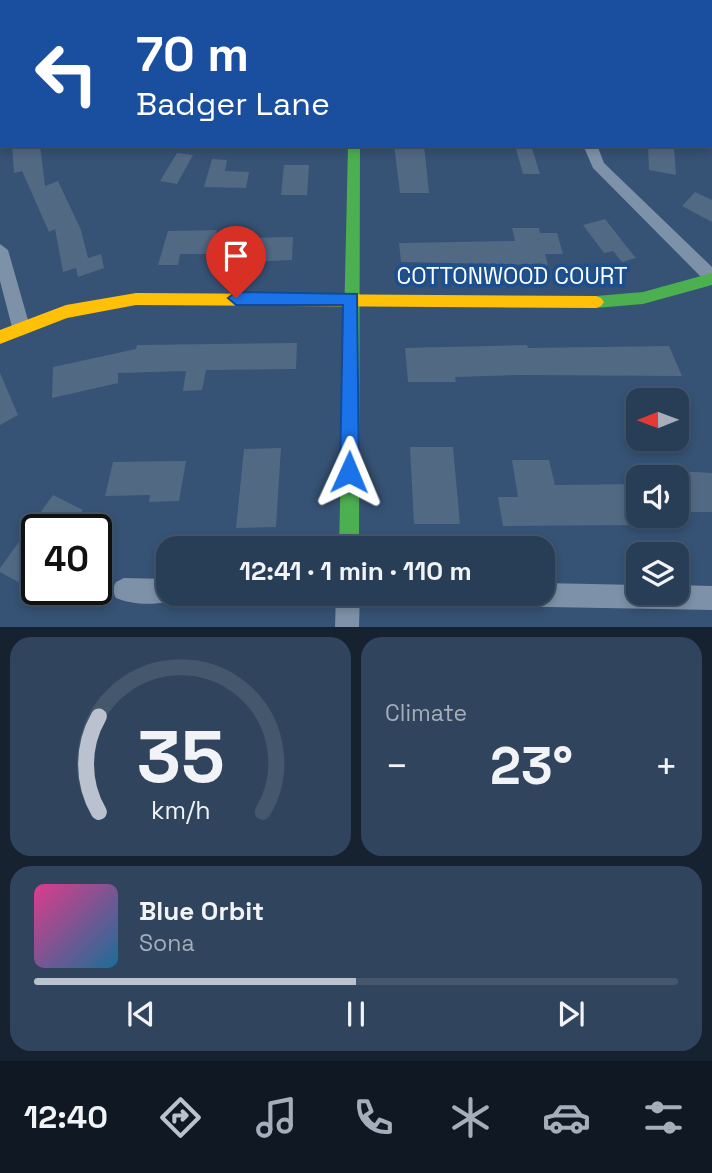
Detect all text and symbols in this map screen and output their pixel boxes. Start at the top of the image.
text: 70 m [136,23,249,85]
icon: left [21,28,112,119]
text: Badger Lane [136,84,330,124]
pin [206,226,266,298]
icon: arrive [217,237,255,275]
street label: COTTONWOOD COURT [396,261,628,291]
north arrow [626,388,690,452]
map controls [626,388,689,605]
position arrow [312,435,386,509]
button: sound [626,465,689,528]
speed limit sign: 40 [21,514,112,605]
button: layers [626,542,689,605]
text: 12:41 · 1 min · 110 m [239,554,472,588]
text: Climate [385,698,467,728]
text: 35 [137,711,224,804]
text: 23° [490,733,573,799]
text: − [385,742,409,790]
text: + [654,742,678,790]
text: km/h [151,794,210,826]
text: Blue Orbit [139,894,264,928]
text: Sona [139,928,195,958]
icon: previous [122,995,160,1033]
icon: pause [337,995,375,1033]
icon: next [552,995,590,1033]
icon: directions [156,1093,205,1142]
icon: music [252,1093,301,1142]
icon: phone [349,1093,398,1142]
icon: climate [446,1093,495,1142]
icon: car [542,1093,591,1142]
icon: filters [639,1093,688,1142]
text: 12:40 [24,1097,108,1137]

